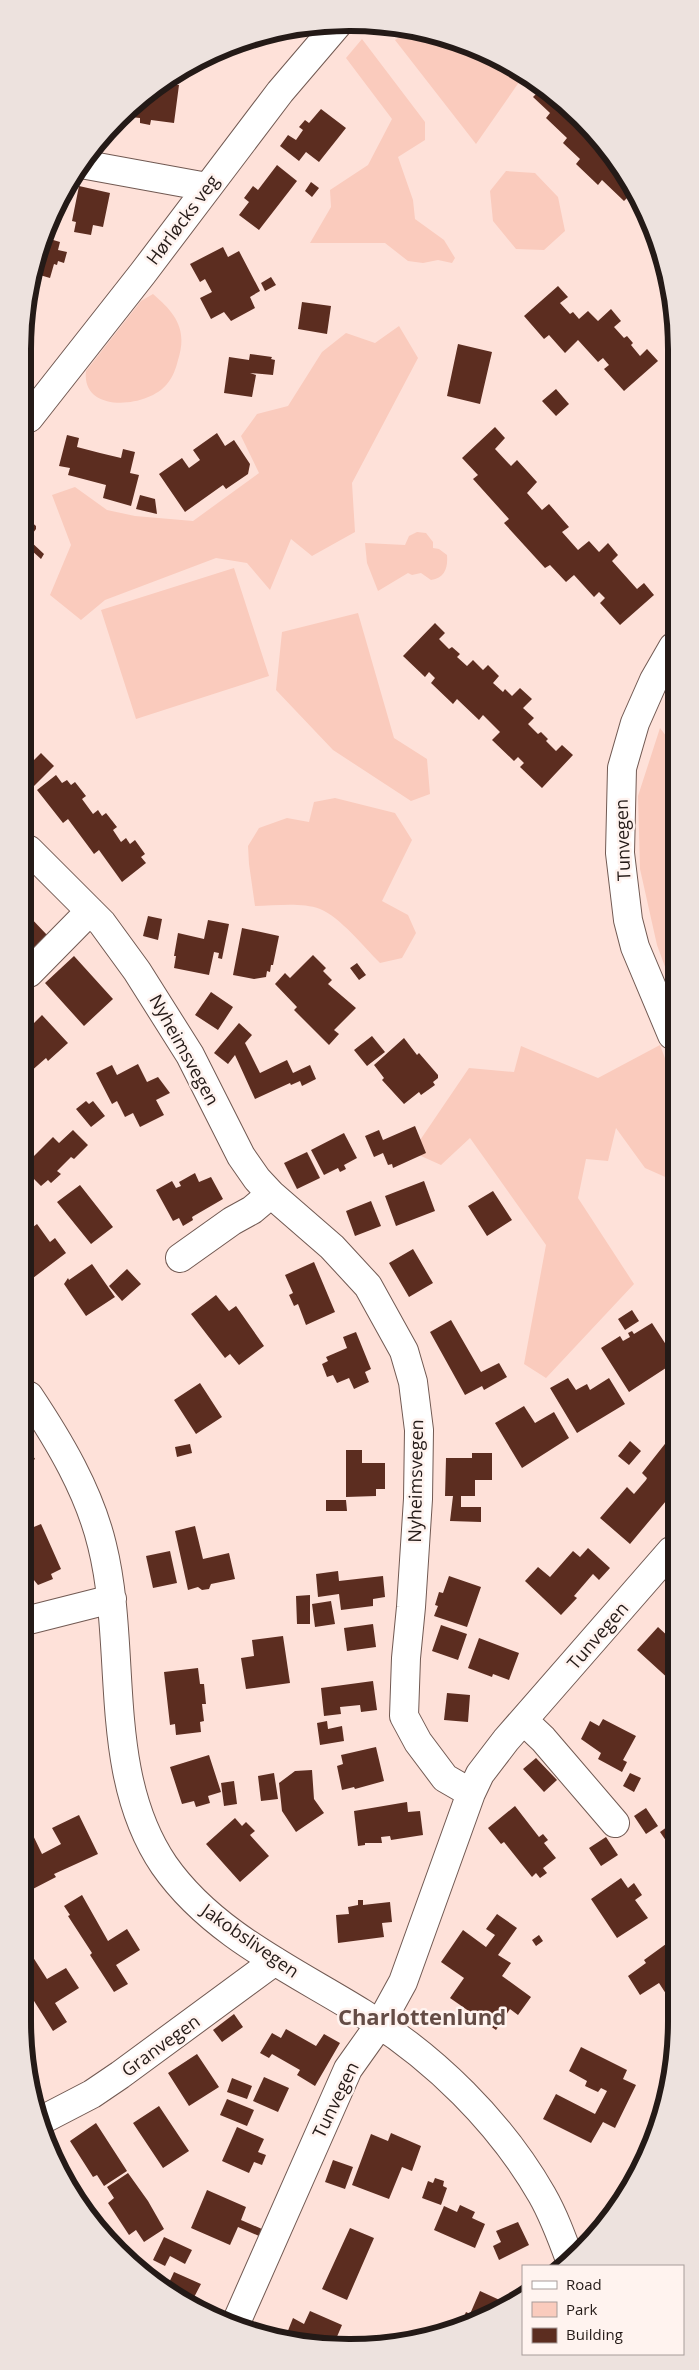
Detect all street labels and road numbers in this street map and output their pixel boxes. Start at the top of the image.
street label: Hørløcks veg [140,169,224,269]
street label: Tunvegen [609,799,635,881]
street label: Nyheimsvegen [144,990,225,1109]
street label: Nyheimsvegen [402,1419,428,1543]
street label: Tunvegen [561,1597,633,1674]
street label: Jakobslivegen [195,1897,304,1983]
street label: Granvegen [116,2009,204,2082]
street label: Tunvegen [306,2057,364,2142]

